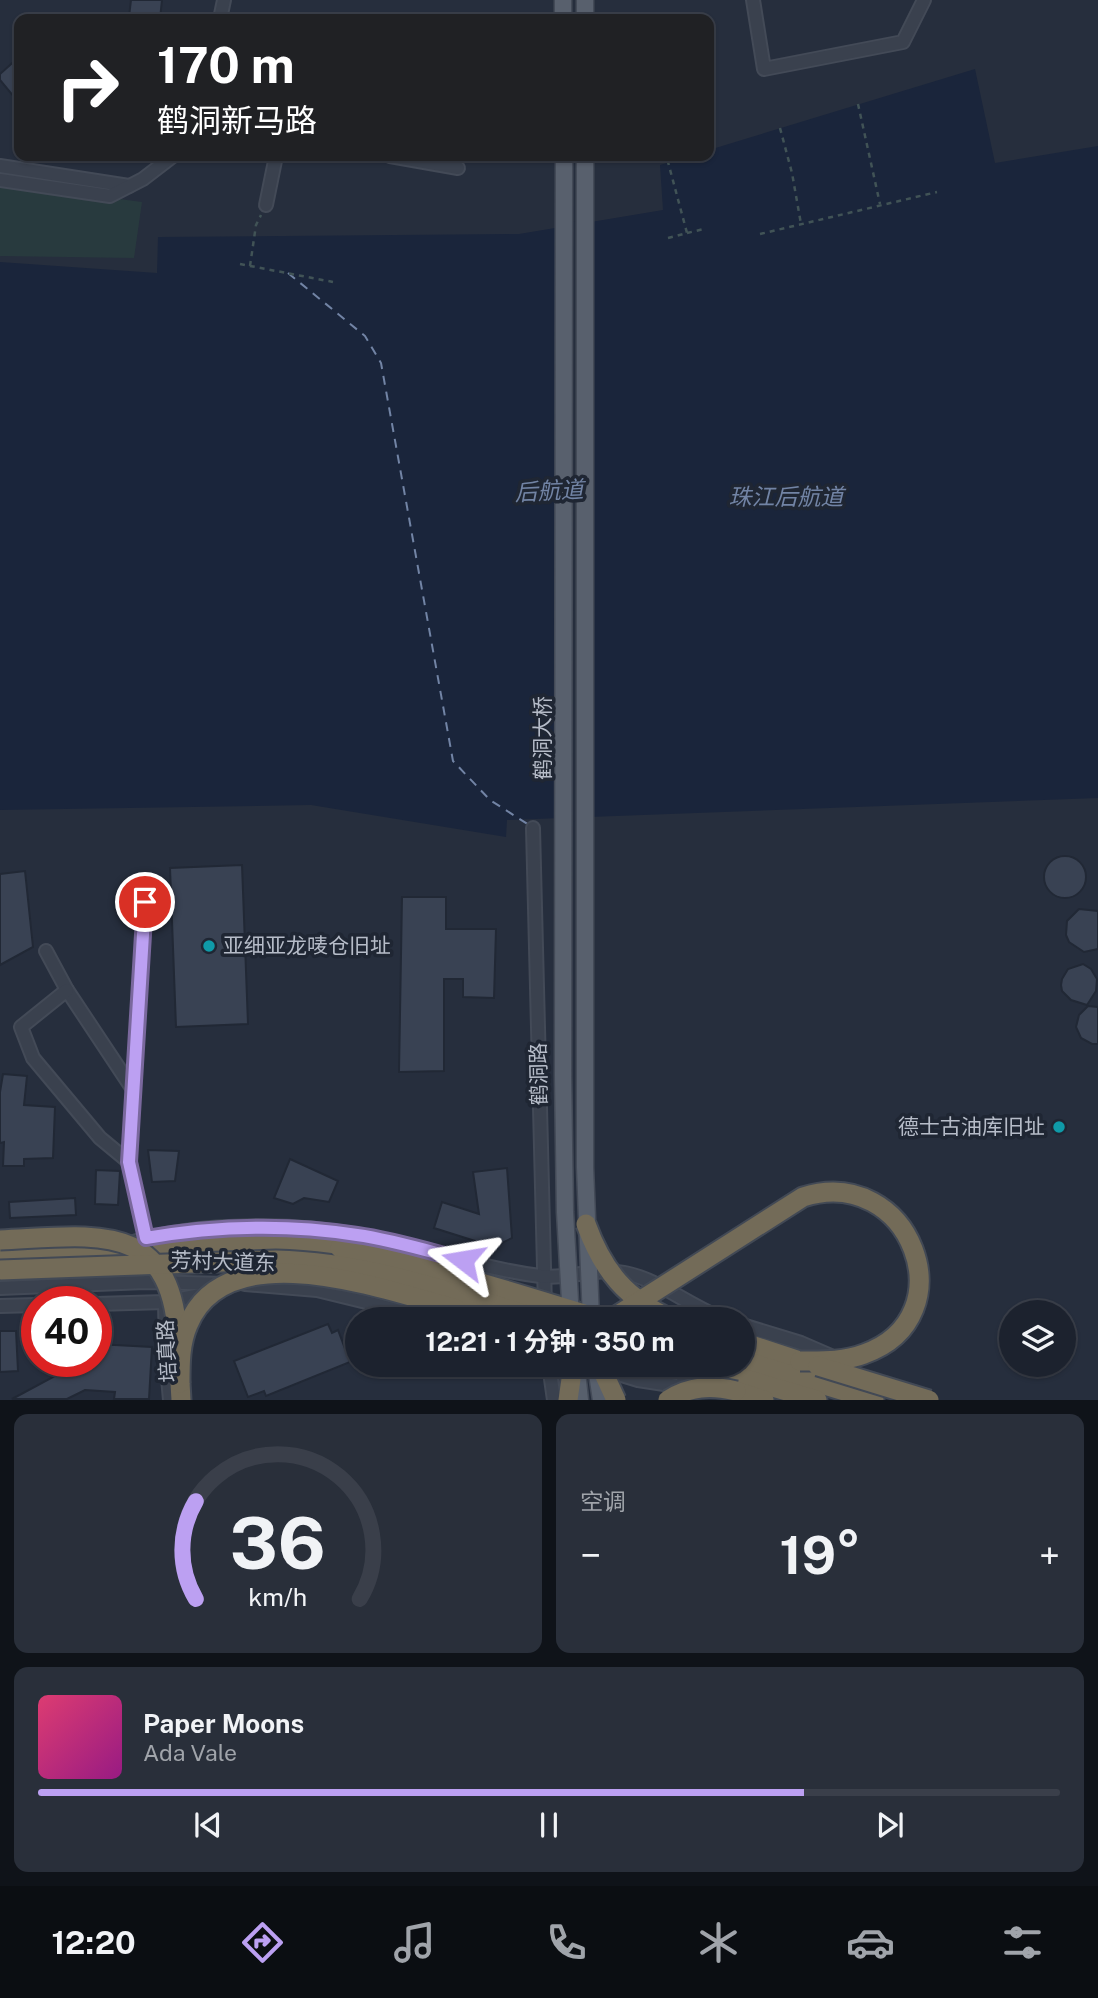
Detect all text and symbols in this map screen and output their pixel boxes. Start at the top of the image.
text: 170 m [157,36,295,94]
icon: right [42,42,133,133]
text: 鹤洞新马路 [157,102,317,139]
water label: 后航道 [514,475,587,506]
water label: 珠江后航道 [729,483,847,510]
street label: 鹤洞大桥 [530,696,555,780]
pin [115,872,175,932]
icon: arrive [126,883,164,921]
place label: 亚细亚龙唛仓旧址 [223,933,391,958]
marker: 亚细亚龙唛仓旧址 [201,938,217,954]
street label: 鹤洞路 [525,1042,552,1106]
place label: 德士古油库旧址 [898,1114,1045,1139]
marker: 德士古油库旧址 [1051,1119,1067,1135]
position arrow [426,1223,500,1297]
street label: 芳村大道东 [170,1247,276,1276]
speed limit sign: 40 [21,1286,112,1377]
map controls [999,1300,1076,1377]
button: layers [999,1300,1076,1377]
street label: 培真路 [152,1319,181,1383]
text: 12:21 · 1 分钟 · 350 m [425,1326,675,1357]
text: 空调 [580,1488,626,1515]
text: 36 [230,1501,326,1586]
text: 19° [779,1525,861,1586]
text: − [580,1533,601,1578]
text: + [1039,1533,1060,1578]
text: km/h [249,1582,307,1612]
text: Paper Moons [143,1708,304,1739]
text: Ada Vale [143,1739,237,1766]
icon: previous [189,1806,227,1844]
icon: pause [530,1806,568,1844]
icon: next [871,1806,909,1844]
icon: directions [238,1918,287,1967]
icon: music [390,1918,439,1967]
icon: phone [542,1918,591,1967]
icon: climate [694,1918,743,1967]
icon: car [846,1918,895,1967]
icon: filters [998,1918,1047,1967]
text: 12:20 [51,1924,136,1961]

